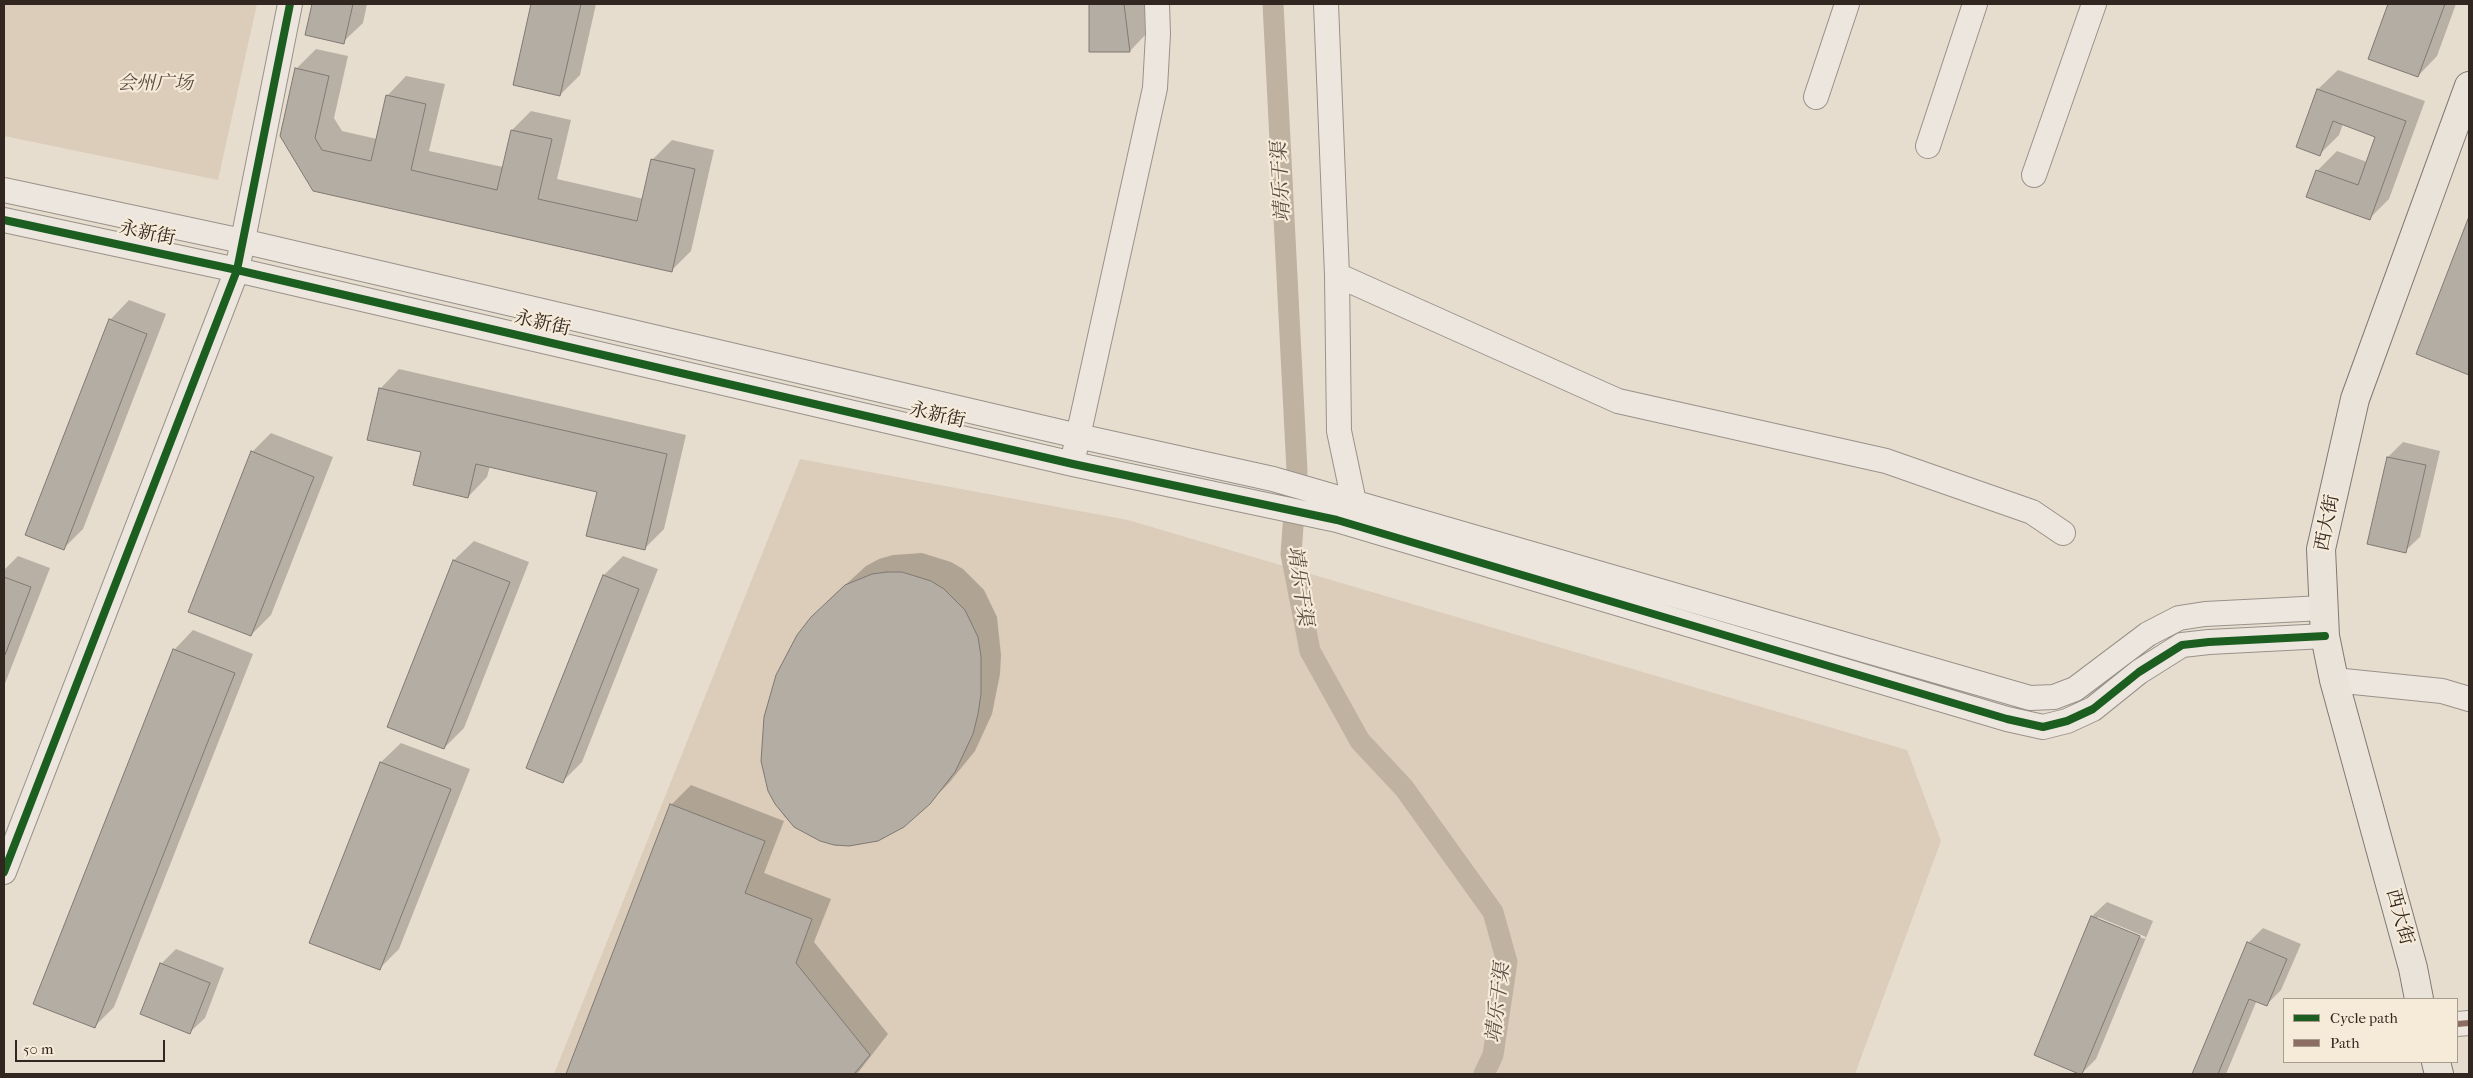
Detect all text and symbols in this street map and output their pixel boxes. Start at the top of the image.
park label: 会州广场 [117,73,193,95]
water label: 靖乐干渠 [1268,141,1296,223]
street label: 永新街 [117,217,177,251]
street label: 永新街 [512,306,572,342]
street label: 永新街 [907,398,967,434]
street label: 西大街 [2311,493,2345,553]
water label: 靖乐干渠 [1282,545,1316,627]
street label: 西大街 [2381,887,2417,947]
water label: 靖乐干渠 [1482,962,1516,1044]
legend [2283,998,2458,1063]
text: Cycle path [2330,1009,2398,1027]
scale bar [18,1030,168,1062]
text: Path [2330,1034,2360,1052]
text: 50 m [23,1040,53,1058]

